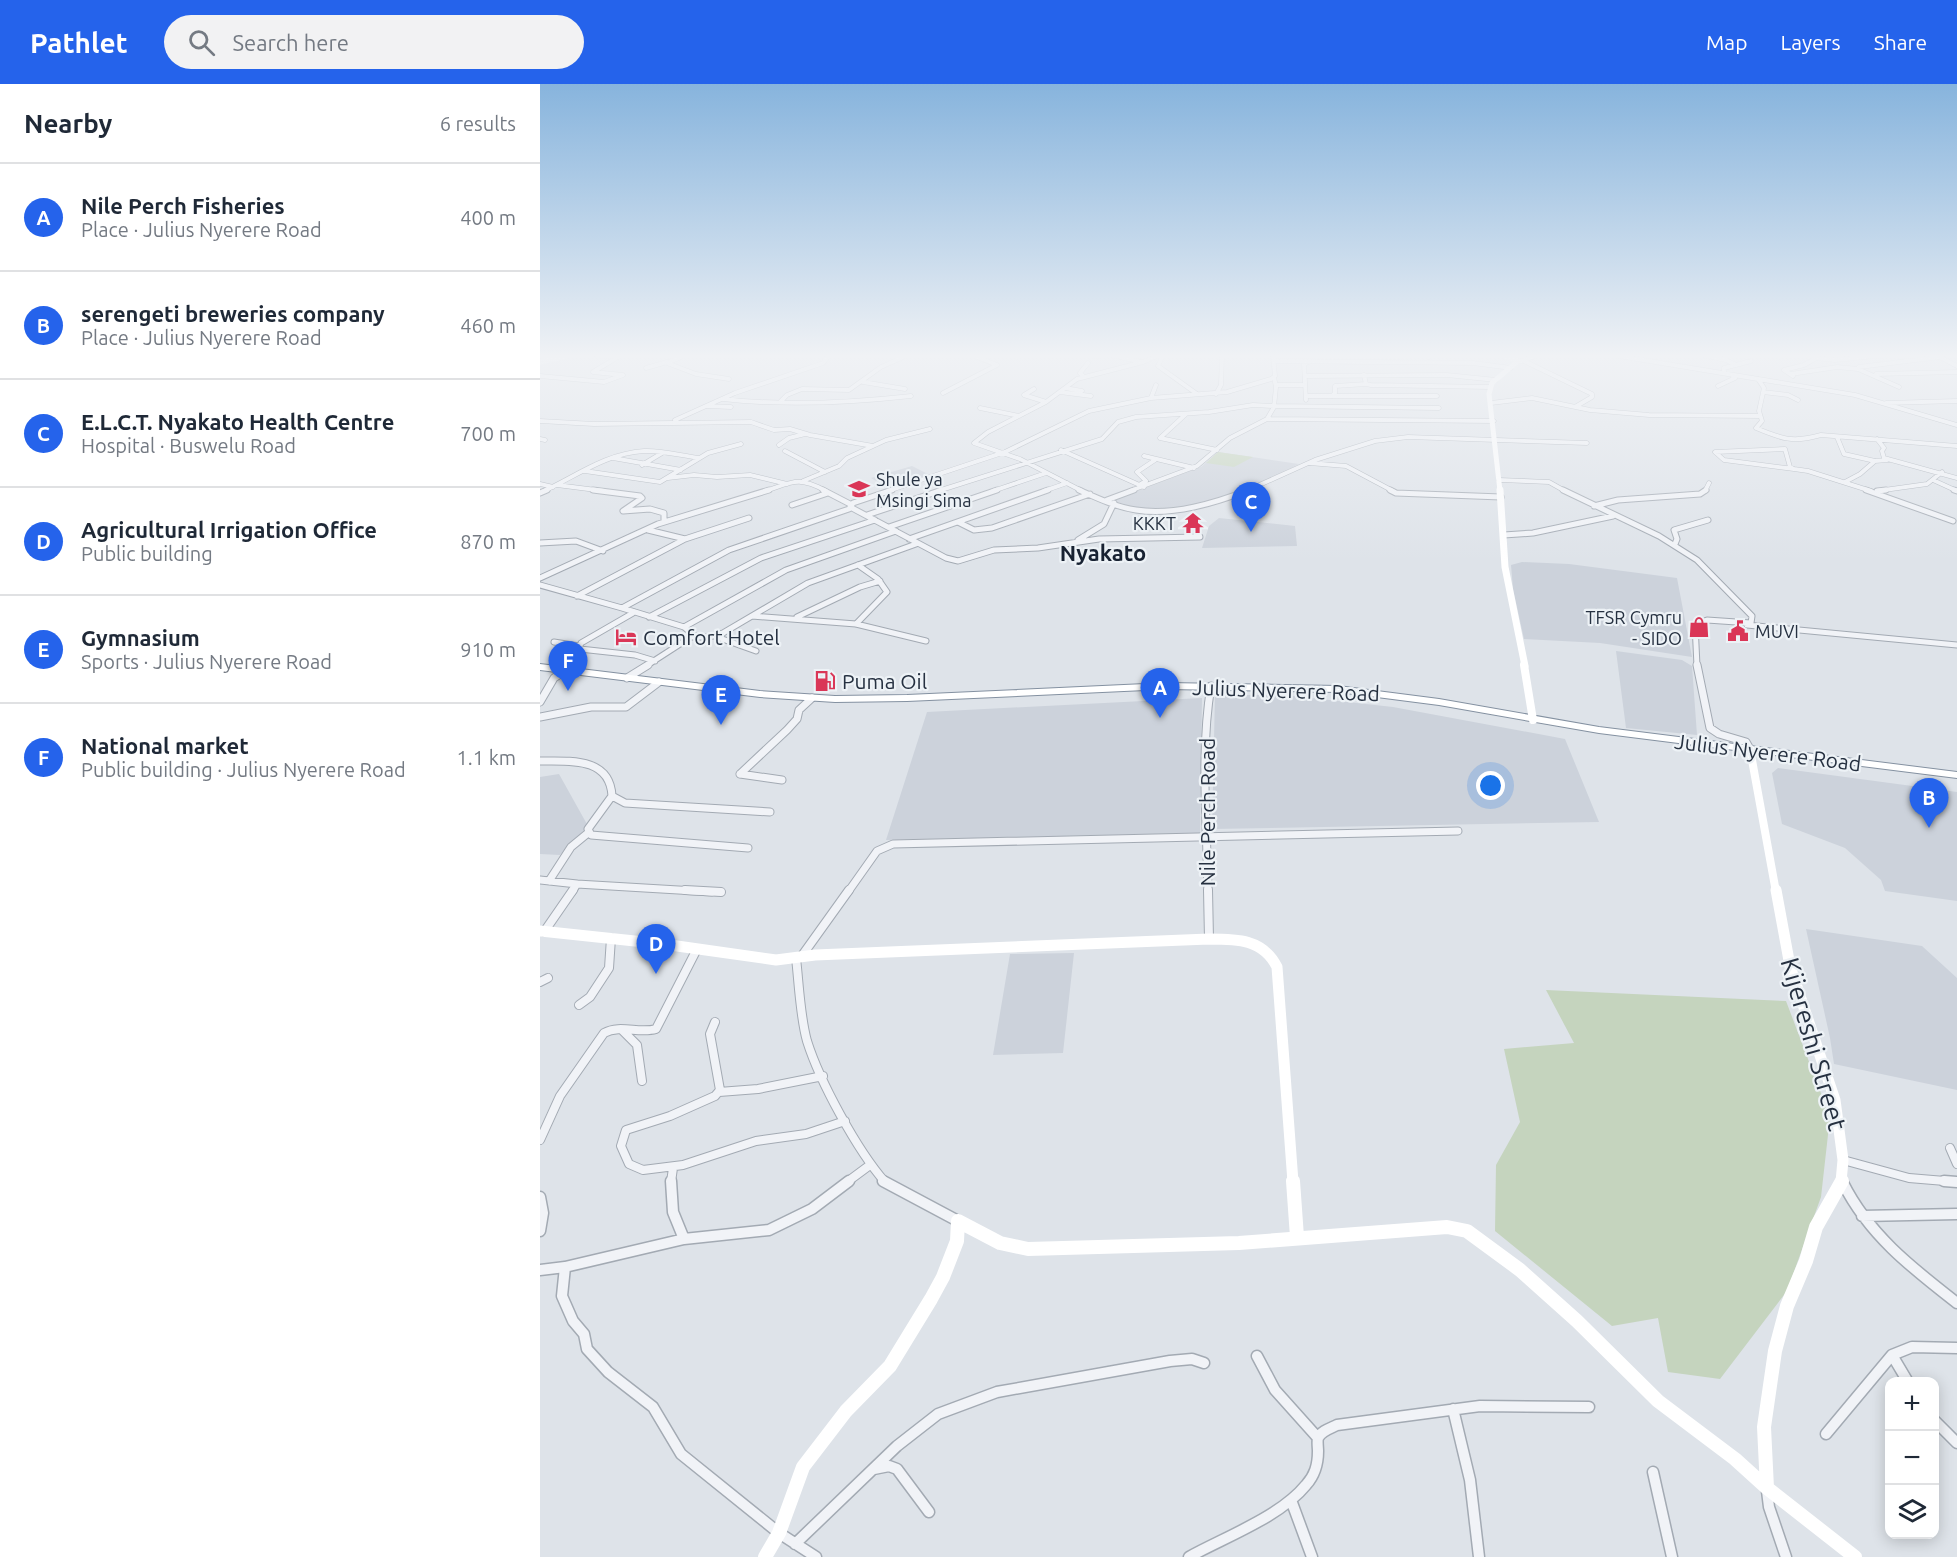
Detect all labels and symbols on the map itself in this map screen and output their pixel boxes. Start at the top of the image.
place label: Shule ya Msingi Sima [876,469,972,510]
school or university icon: Shule ya Msingi Sima [847,477,871,501]
pin: C [1232,482,1270,532]
temple icon: KKKT [1181,511,1205,535]
place label: KKKT [1133,513,1176,533]
district label: Nyakato [1060,540,1146,565]
place label: TFSR Cymru - SIDO [1585,607,1682,648]
shop icon: TFSR Cymru - SIDO [1687,615,1711,639]
public building icon: MUVI [1726,619,1750,643]
place label: MUVI [1755,621,1799,641]
hotel icon: Comfort Hotel [614,625,638,649]
place label: Comfort Hotel [643,625,780,649]
pin: F [549,642,588,691]
pin: A [1140,668,1180,718]
fuel station icon: Puma Oil [813,669,837,693]
place label: Puma Oil [842,669,927,693]
street label: Julius Nyerere Road [1192,675,1380,705]
pin: E [702,676,741,725]
street label: Julius Nyerere Road [1673,729,1863,775]
street label: Nile Perch Road [1195,738,1219,886]
your location [1476,771,1505,800]
pin: B [1910,778,1948,828]
pin: D [636,924,676,974]
street label: Kijereshi Street [1775,954,1853,1134]

